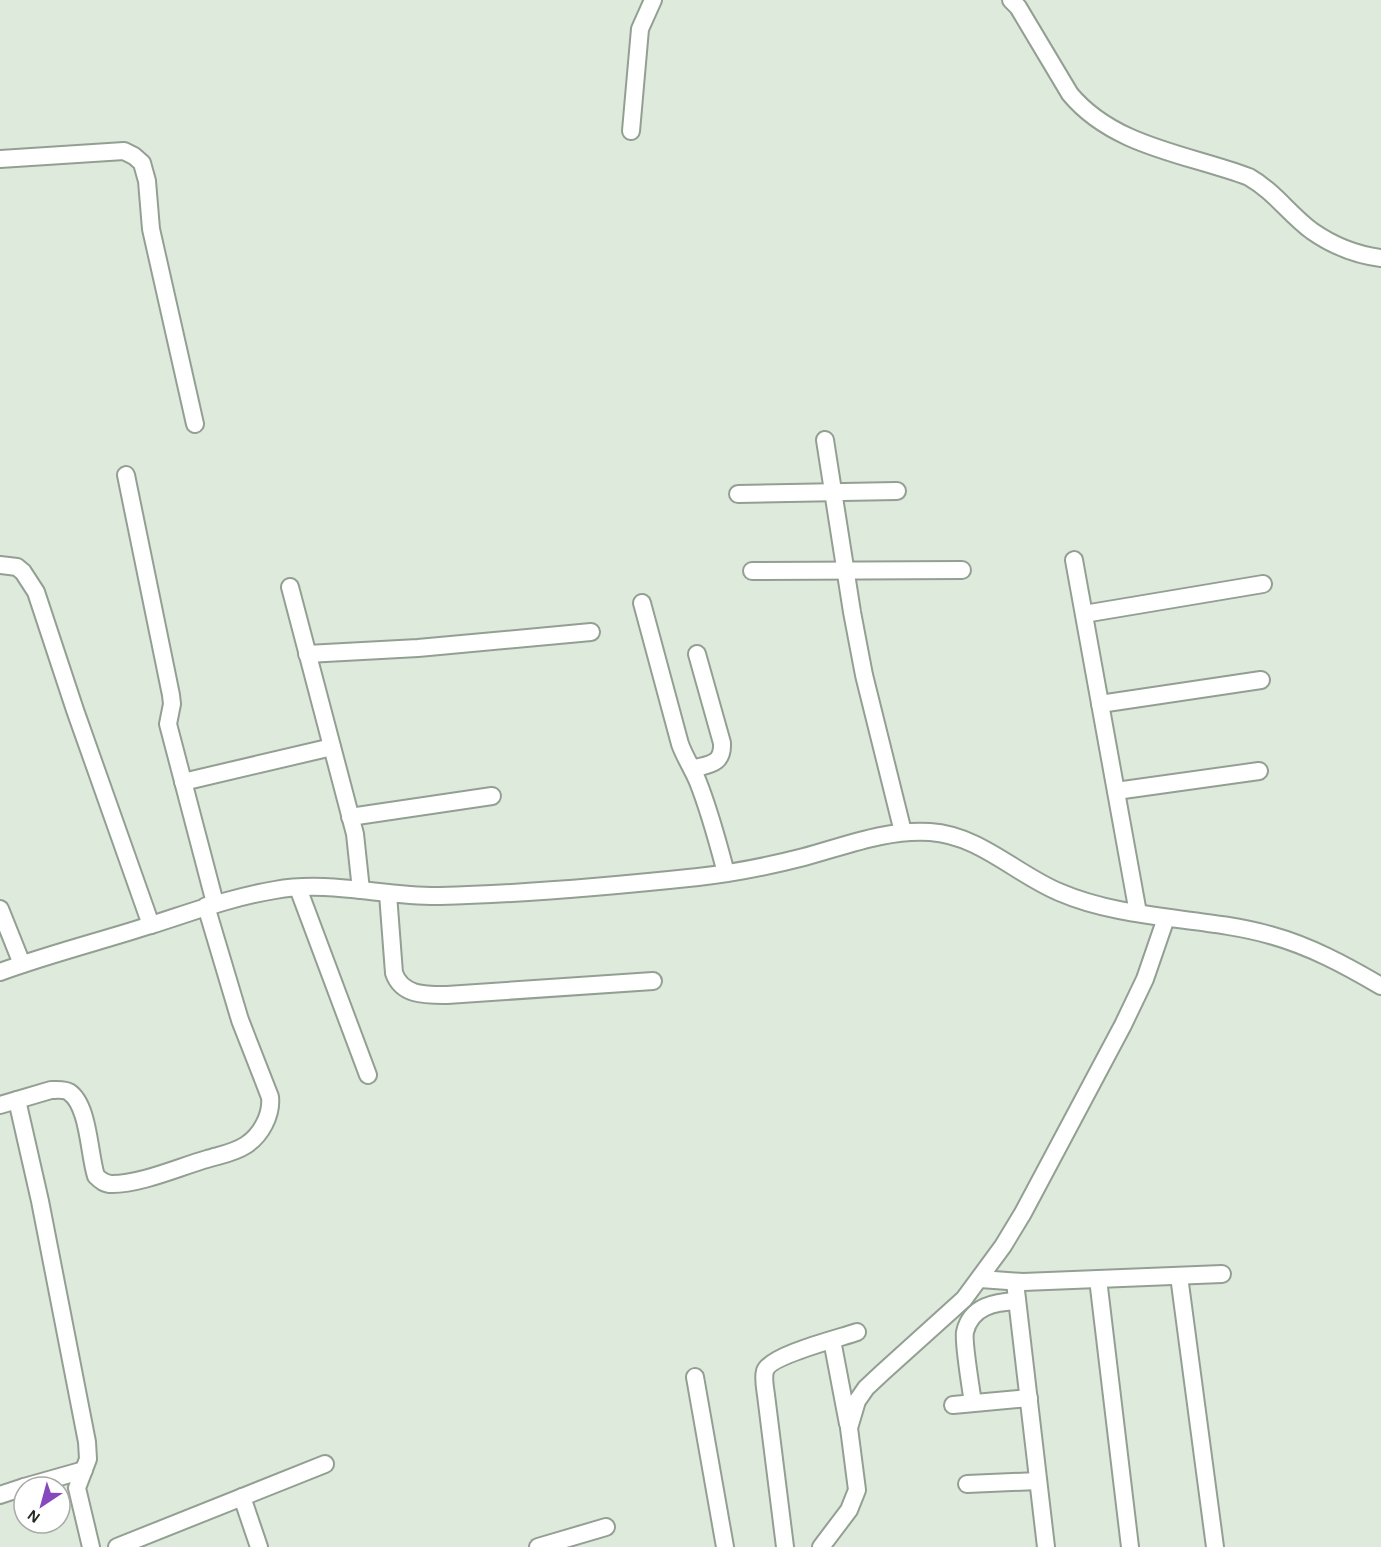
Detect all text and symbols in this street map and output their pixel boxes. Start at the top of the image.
north arrow [12,1475,72,1535]
text: N [25,1507,43,1526]

